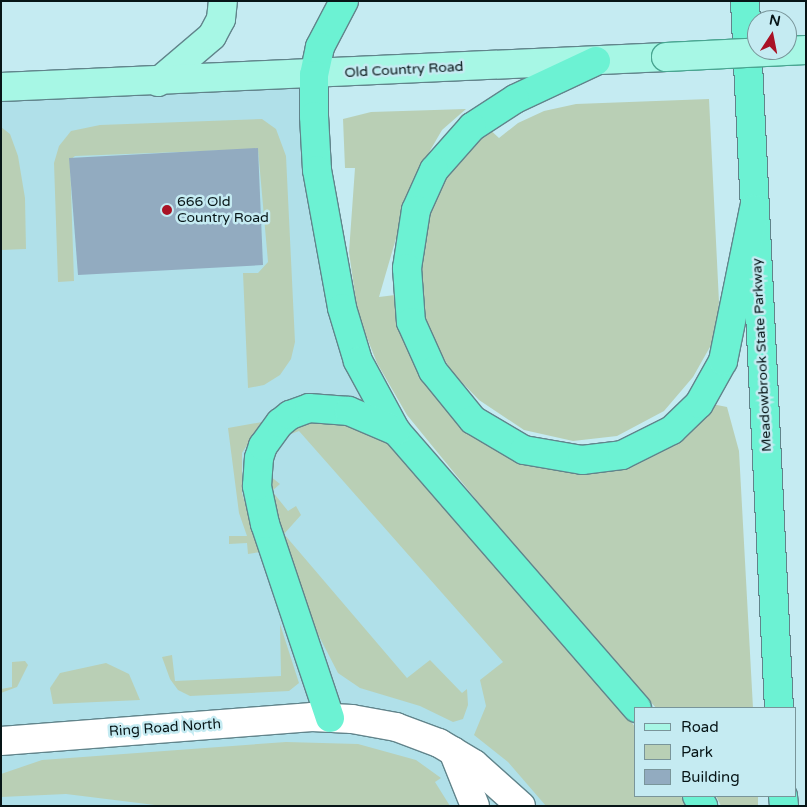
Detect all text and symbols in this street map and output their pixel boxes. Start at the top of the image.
north arrow [747,10,797,60]
text: N [768,11,782,30]
street label: Old Country Road [344,58,464,82]
place label: 666 Old Country Road [177,194,269,226]
marker: 666 Old Country Road [161,204,173,216]
street label: Meadowbrook State Parkway [749,258,775,452]
legend [634,707,797,797]
street label: Ring Road North [109,716,221,740]
text: Road [681,718,719,736]
text: Park [681,743,713,761]
text: Building [681,768,740,786]

